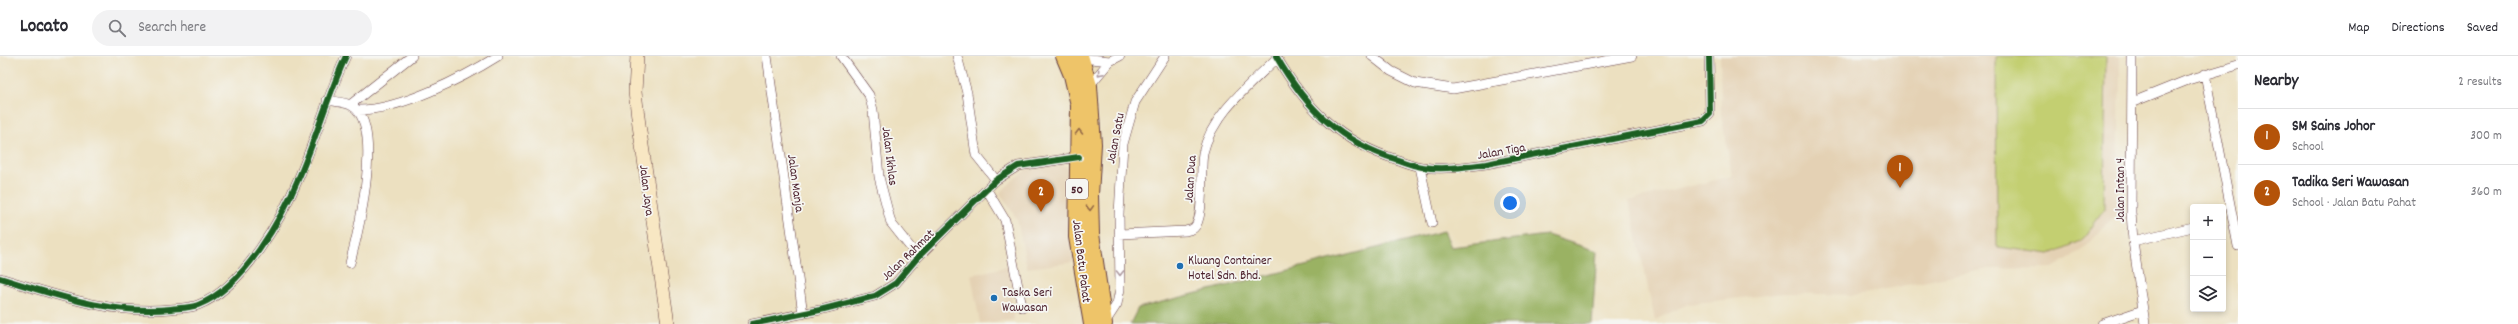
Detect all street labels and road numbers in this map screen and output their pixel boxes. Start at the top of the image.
street label: Jalan Satu [1102,112,1131,165]
street label: Jalan Ikhlas [875,126,902,187]
street label: Jalan Tiga [1476,139,1528,166]
street label: Jalan Manja [781,153,808,214]
street label: Jalan Dua [1180,154,1203,203]
street label: Jalan Intan 4 [2112,158,2131,222]
street label: Jalan Jaya [633,164,658,218]
road number: 50 [1066,179,1088,199]
street label: Jalan Batu Pahat [1066,219,1095,304]
street label: Jalan Rahmat [878,225,940,286]

